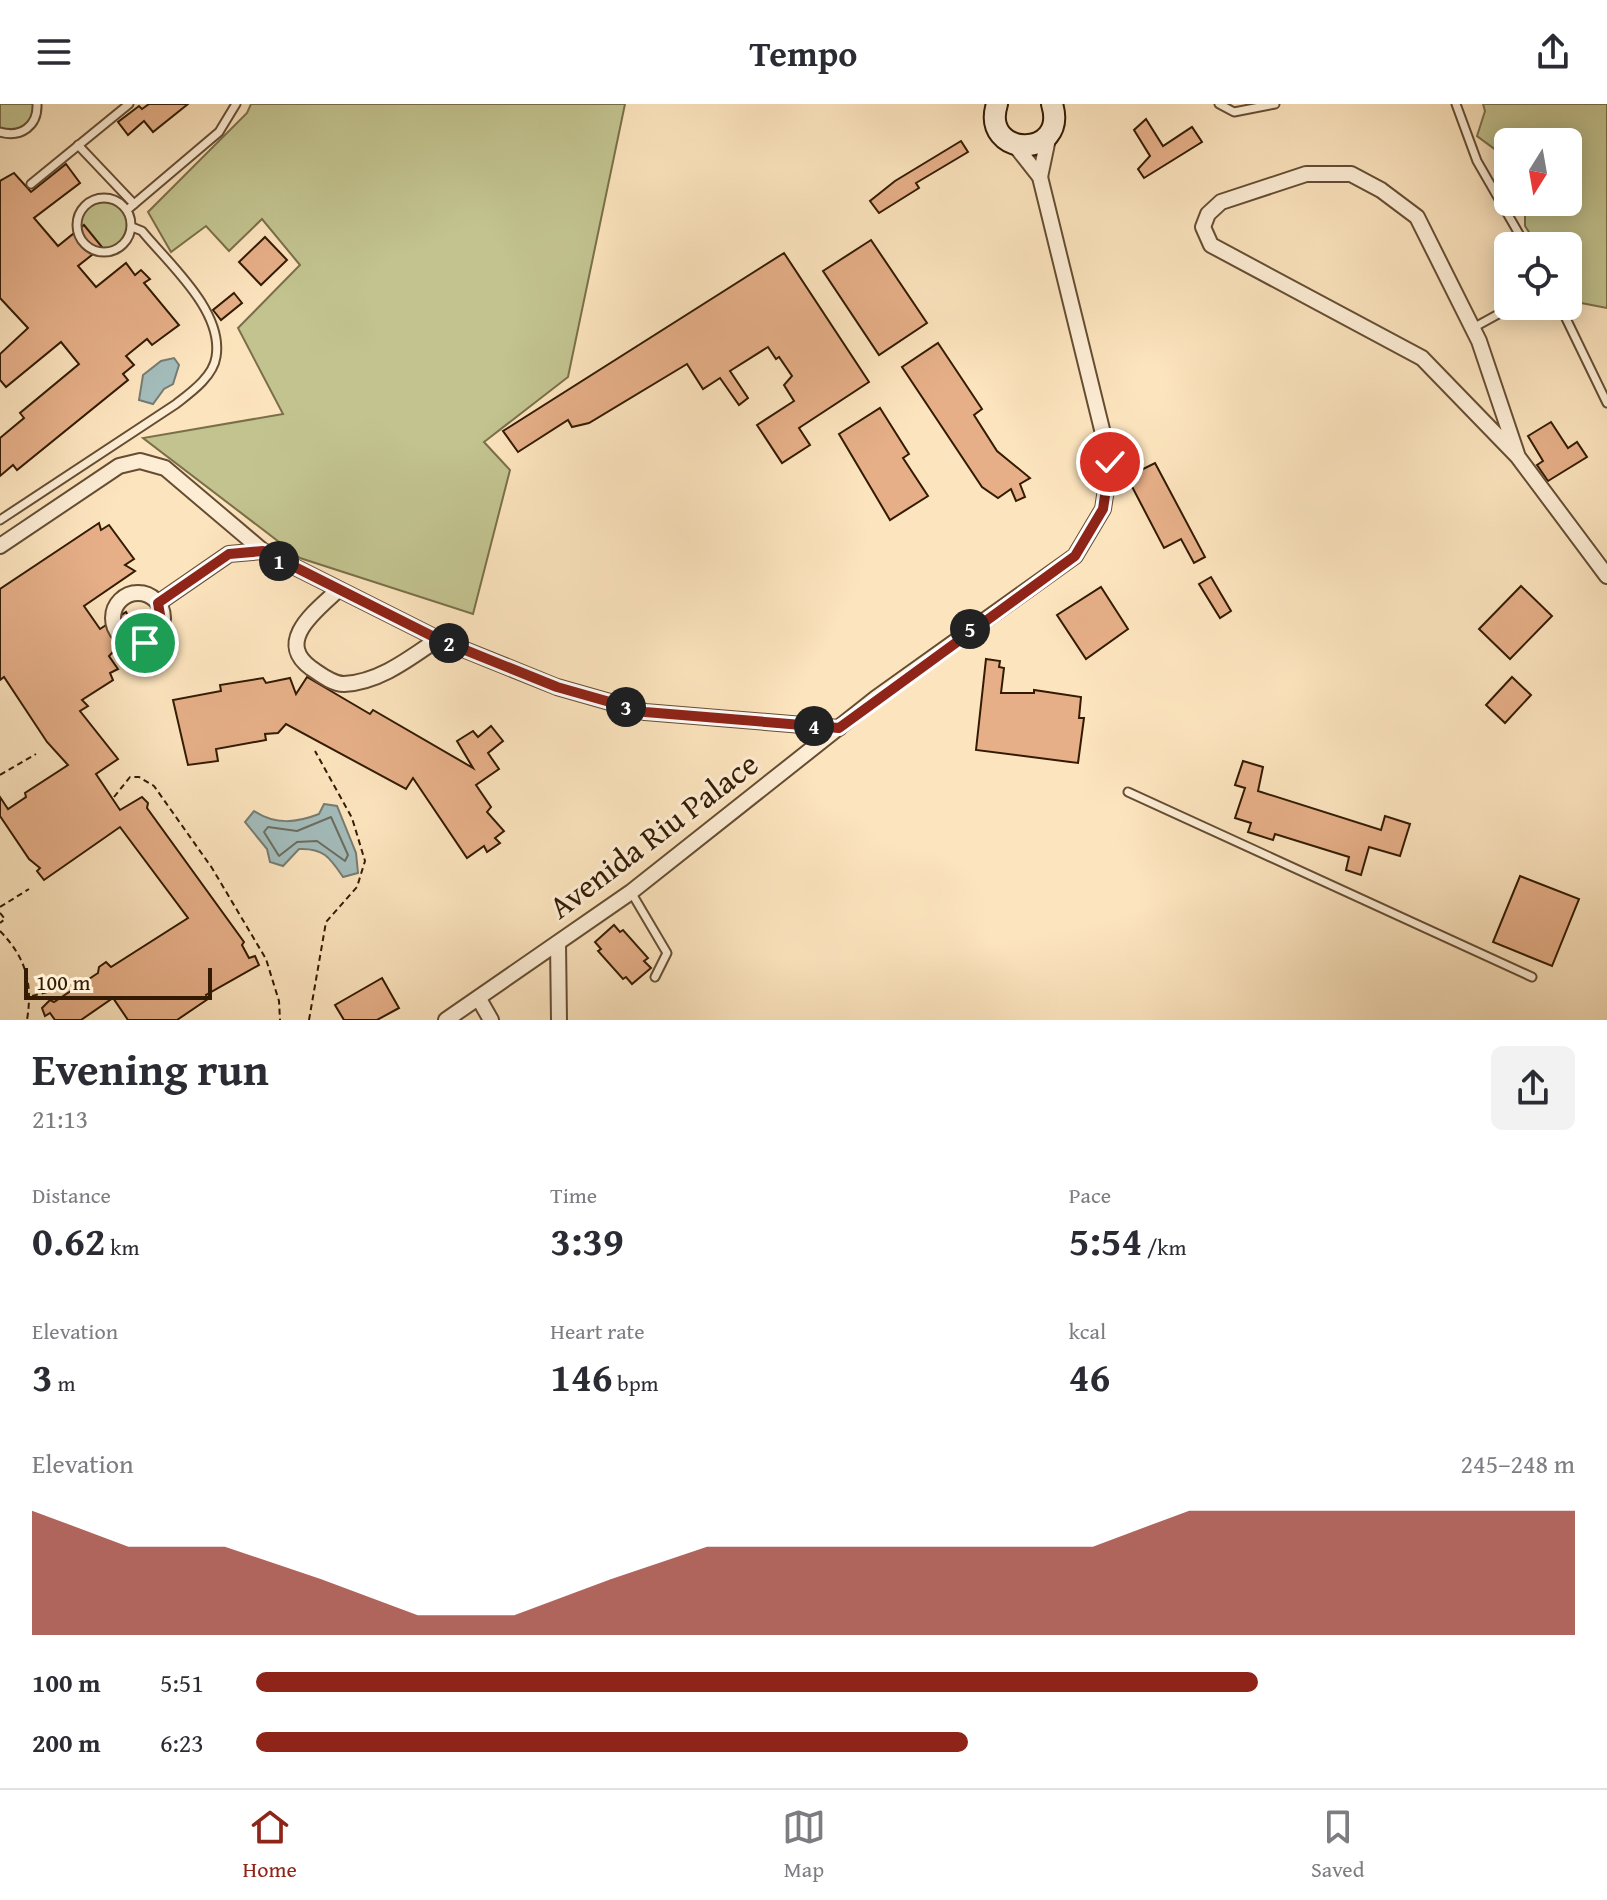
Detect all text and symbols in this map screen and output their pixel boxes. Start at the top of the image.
text: Tempo [750,26,858,79]
icon: menu [32,30,76,74]
icon: share [1531,30,1575,74]
north arrow [1494,128,1582,216]
map controls [1494,128,1582,320]
button: locate [1494,232,1582,320]
pin [1076,428,1144,496]
icon: check [1088,440,1132,484]
pin: 1 [259,541,299,581]
text: 1 [273,545,285,577]
pin [111,609,179,677]
pin: 5 [950,609,990,649]
text: 5 [964,613,976,645]
icon: arrive [123,621,167,665]
pin: 2 [429,623,469,663]
text: 2 [443,627,455,659]
pin: 3 [606,687,646,727]
text: 3 [620,691,632,723]
pin: 4 [794,706,834,746]
text: 4 [808,710,820,742]
street label: Avenida Riu Palace [538,741,768,929]
scale bar [24,964,212,1000]
text: 100 m [36,966,91,998]
text: Evening run [32,1037,269,1101]
button: share [1491,1046,1575,1130]
text: 21:13 [32,1099,88,1138]
text: Distance [32,1179,111,1211]
text: Time [550,1179,597,1211]
text: Pace [1069,1179,1111,1211]
text: 0.62 [32,1211,105,1270]
text: 3:39 [550,1211,624,1270]
text: 5:54 [1069,1211,1142,1270]
text: km [105,1231,139,1263]
text: /km [1142,1231,1187,1263]
text: Elevation [32,1315,118,1347]
text: Heart rate [550,1315,645,1347]
text: kcal [1069,1315,1106,1347]
text: 3 [32,1347,53,1406]
text: 146 [550,1347,613,1406]
text: 46 [1069,1347,1110,1406]
text: m [53,1367,76,1399]
text: bpm [613,1367,659,1399]
text: Elevation [32,1444,134,1483]
text: 245–248 m [1461,1444,1575,1483]
text: 100 m [32,1663,100,1702]
text: 5:51 [160,1663,204,1702]
text: 200 m [32,1723,100,1762]
text: 6:23 [160,1723,204,1762]
tab: Home [243,1805,297,1885]
tab: Map [782,1805,826,1885]
tab: Saved [1311,1805,1364,1885]

